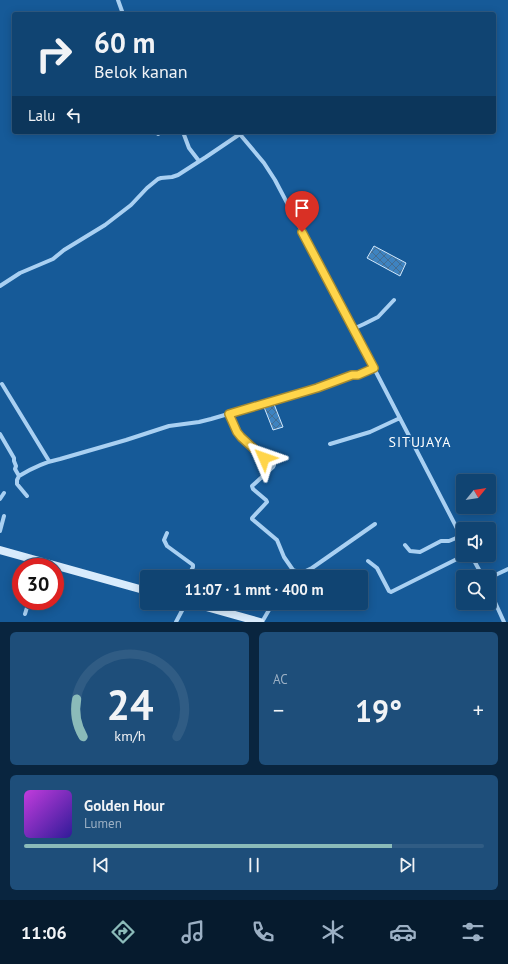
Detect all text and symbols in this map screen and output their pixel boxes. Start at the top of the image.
text: 60 m [94,24,155,61]
icon: right [28,28,80,80]
text: Belok kanan [94,60,188,83]
icon: left [63,104,85,126]
text: Lalu [28,106,55,125]
pin [285,191,319,232]
icon: arrive [291,197,313,219]
district label: SITUJAYA [389,433,451,451]
position arrow [243,437,285,479]
north arrow [456,474,496,514]
map controls [456,474,496,610]
button: sound [456,522,496,562]
speed limit sign: 30 [12,558,64,610]
button: search [456,570,496,610]
text: 11:07 · 1 mnt · 400 m [184,580,324,599]
text: AC [273,671,288,688]
text: 24 [106,677,153,730]
text: 19° [355,691,402,730]
text: − [273,696,284,724]
text: + [473,696,484,724]
text: km/h [114,725,145,744]
text: Golden Hour [84,796,164,815]
text: Lumen [84,815,122,832]
icon: previous [90,854,112,876]
icon: pause [243,854,265,876]
icon: next [396,854,418,876]
icon: directions [109,918,137,946]
icon: music [179,918,207,946]
icon: phone [249,918,277,946]
icon: climate [319,918,347,946]
icon: car [389,918,417,946]
icon: filters [459,918,487,946]
text: 11:06 [21,921,67,944]

